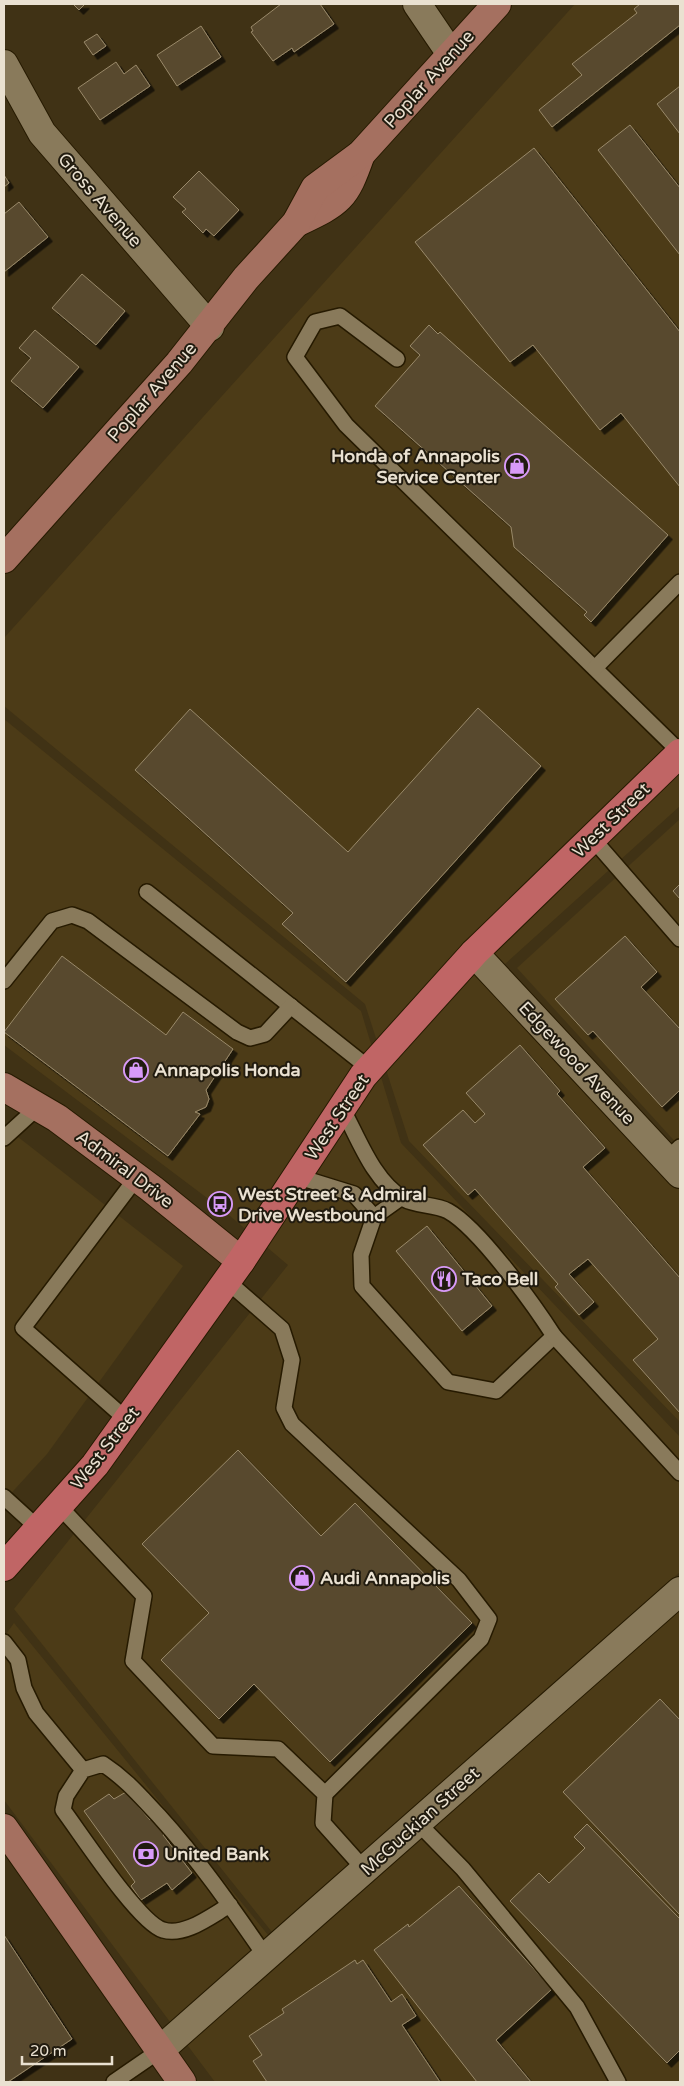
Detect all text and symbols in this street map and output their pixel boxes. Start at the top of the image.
street label: Poplar Avenue [379,25,479,133]
street label: Gross Avenue [53,148,147,252]
street label: Poplar Avenue [103,338,201,446]
place label: Honda of Annapolis Service Center [331,445,501,488]
shop icon: Honda of Annapolis Service Center [504,453,530,479]
street label: West Street [568,778,654,862]
street label: Edgewood Avenue [514,997,640,1129]
shop icon: Annapolis Honda [123,1057,149,1083]
place label: Annapolis Honda [154,1059,301,1081]
street label: West Street [300,1070,374,1164]
street label: Admiral Drive [72,1125,178,1213]
place label: West Street & Admiral Drive Westbound [238,1183,427,1226]
bus stop icon: West Street & Admiral Drive Westbound [207,1191,233,1217]
restaurant icon: Taco Bell [431,1266,457,1292]
place label: Taco Bell [461,1268,538,1290]
street label: West Street [66,1402,144,1494]
shop icon: Audi Annapolis [289,1565,315,1591]
place label: Audi Annapolis [320,1567,450,1589]
street label: McGuckian Street [356,1762,484,1880]
bank icon: United Bank [133,1841,159,1867]
place label: United Bank [164,1843,269,1865]
scale bar [22,2034,112,2066]
text: 20 m [30,2042,67,2060]

